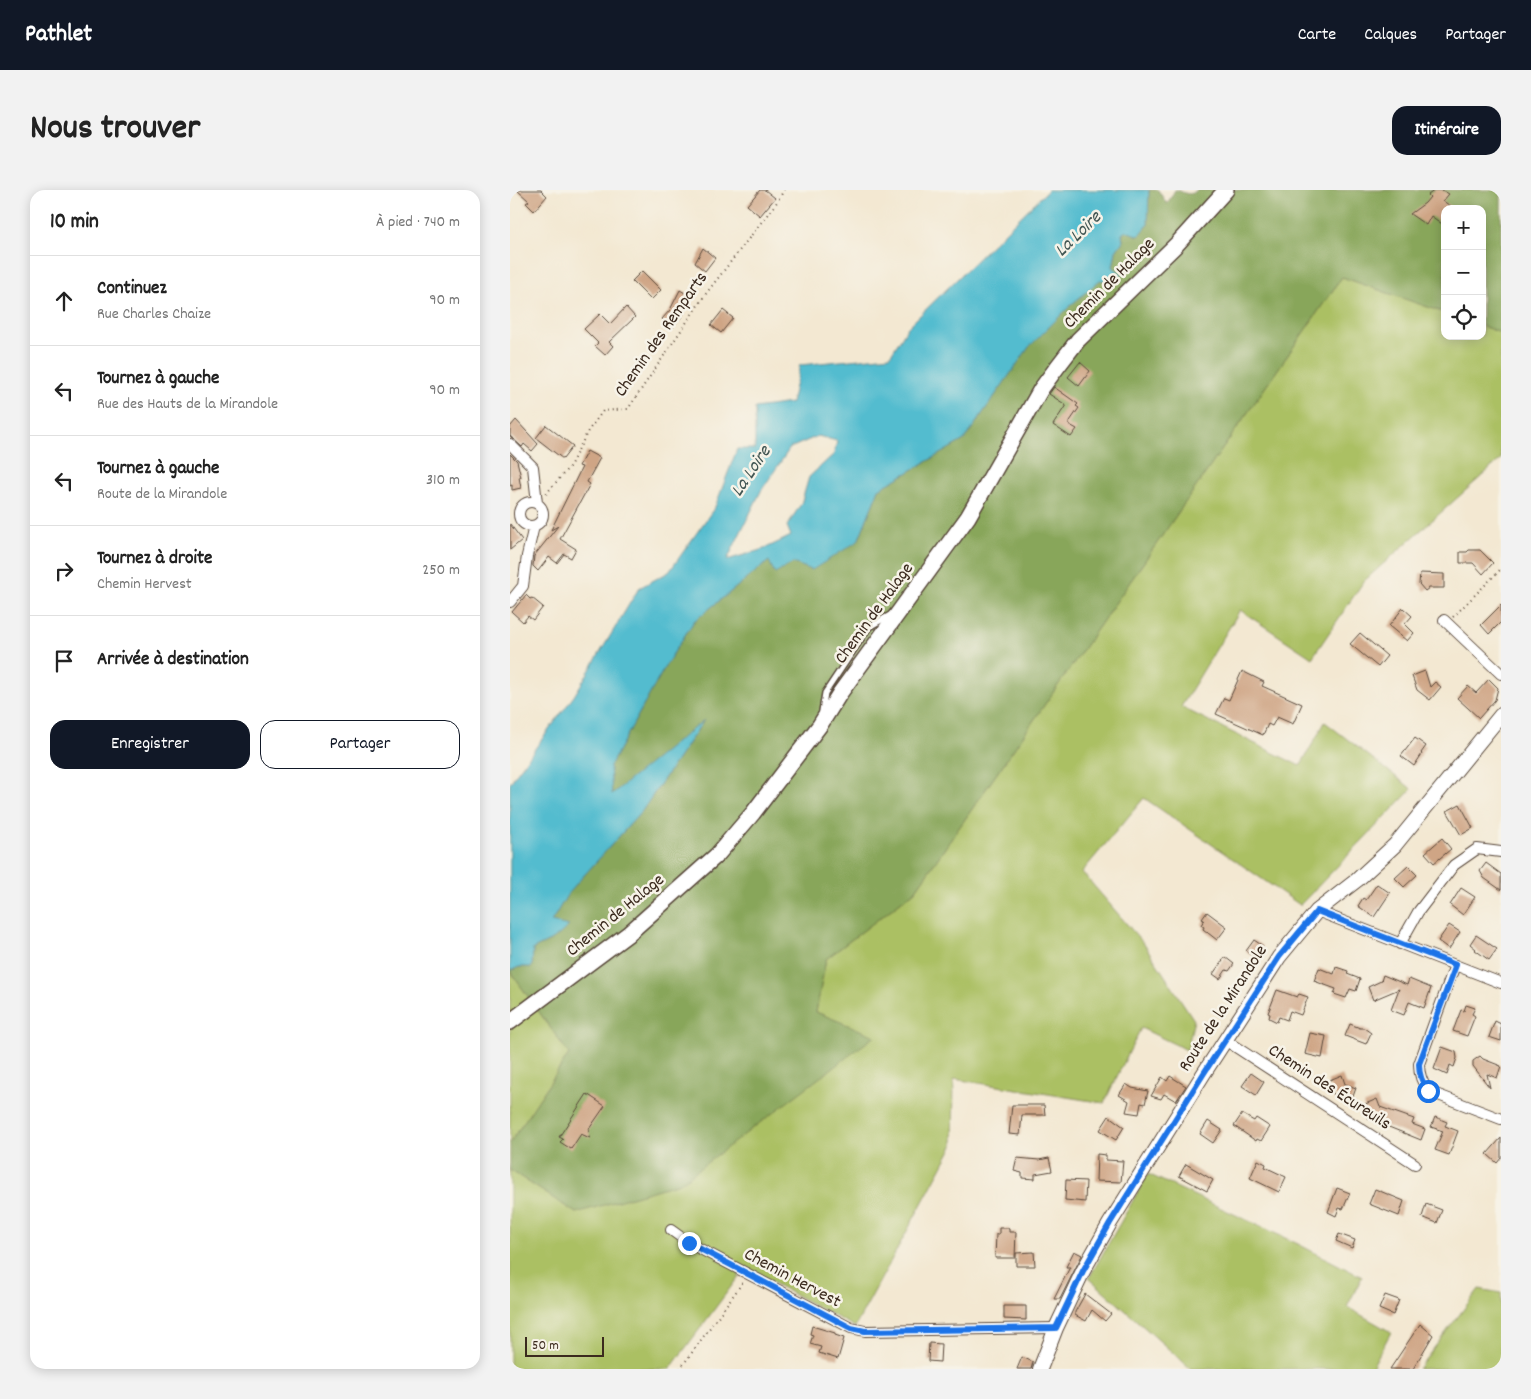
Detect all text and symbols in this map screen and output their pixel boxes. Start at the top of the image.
text: Pathlet [25,18,92,52]
text: Carte [1298,23,1336,48]
text: Calques [1364,23,1417,48]
text: Partager [1445,23,1506,48]
text: Nous trouver [30,105,200,155]
button: Itinéraire [1392,106,1501,155]
water label: La Loire [1049,205,1110,264]
map controls [1441,205,1486,340]
button: + [1441,205,1486,250]
text: 10 min [50,208,99,238]
text: À pied · 740 m [376,211,460,234]
street label: Chemin de Halage [1059,233,1161,335]
button: − [1441,250,1486,295]
street label: Chemin des Remparts [609,267,715,403]
text: Continuez [97,276,167,303]
icon: ahead [50,287,78,315]
text: 90 m [429,289,460,312]
button: locate [1441,295,1486,340]
text: Rue Charles Chaize [97,303,211,326]
text: Tournez à gauche [97,366,219,393]
icon: left [50,377,78,405]
text: 90 m [429,379,460,402]
text: Rue des Hauts de la Mirandole [97,393,278,416]
water label: La Loire [725,440,780,503]
text: Tournez à gauche [97,456,219,483]
icon: left [50,467,78,495]
text: 310 m [426,469,460,492]
text: Route de la Mirandole [97,483,227,506]
text: Tournez à droite [97,546,212,573]
icon: right [50,557,78,585]
street label: Chemin de Halage [830,558,920,670]
text: 250 m [422,559,460,582]
text: Chemin Hervest [97,573,192,596]
icon: arrive [50,647,78,675]
text: Arrivée à destination [97,647,249,674]
button: Enregistrer [50,720,250,769]
button: Partager [260,720,460,769]
street label: Chemin de Halage [562,869,670,963]
street label: Route de la Mirandole [1174,941,1274,1077]
street label: Chemin des Écureuils [1263,1039,1395,1137]
route start [1417,1080,1440,1103]
route end [678,1232,701,1255]
street label: Chemin Hervest [739,1243,845,1315]
scale bar [525,1334,604,1357]
text: 50 m [532,1336,559,1356]

